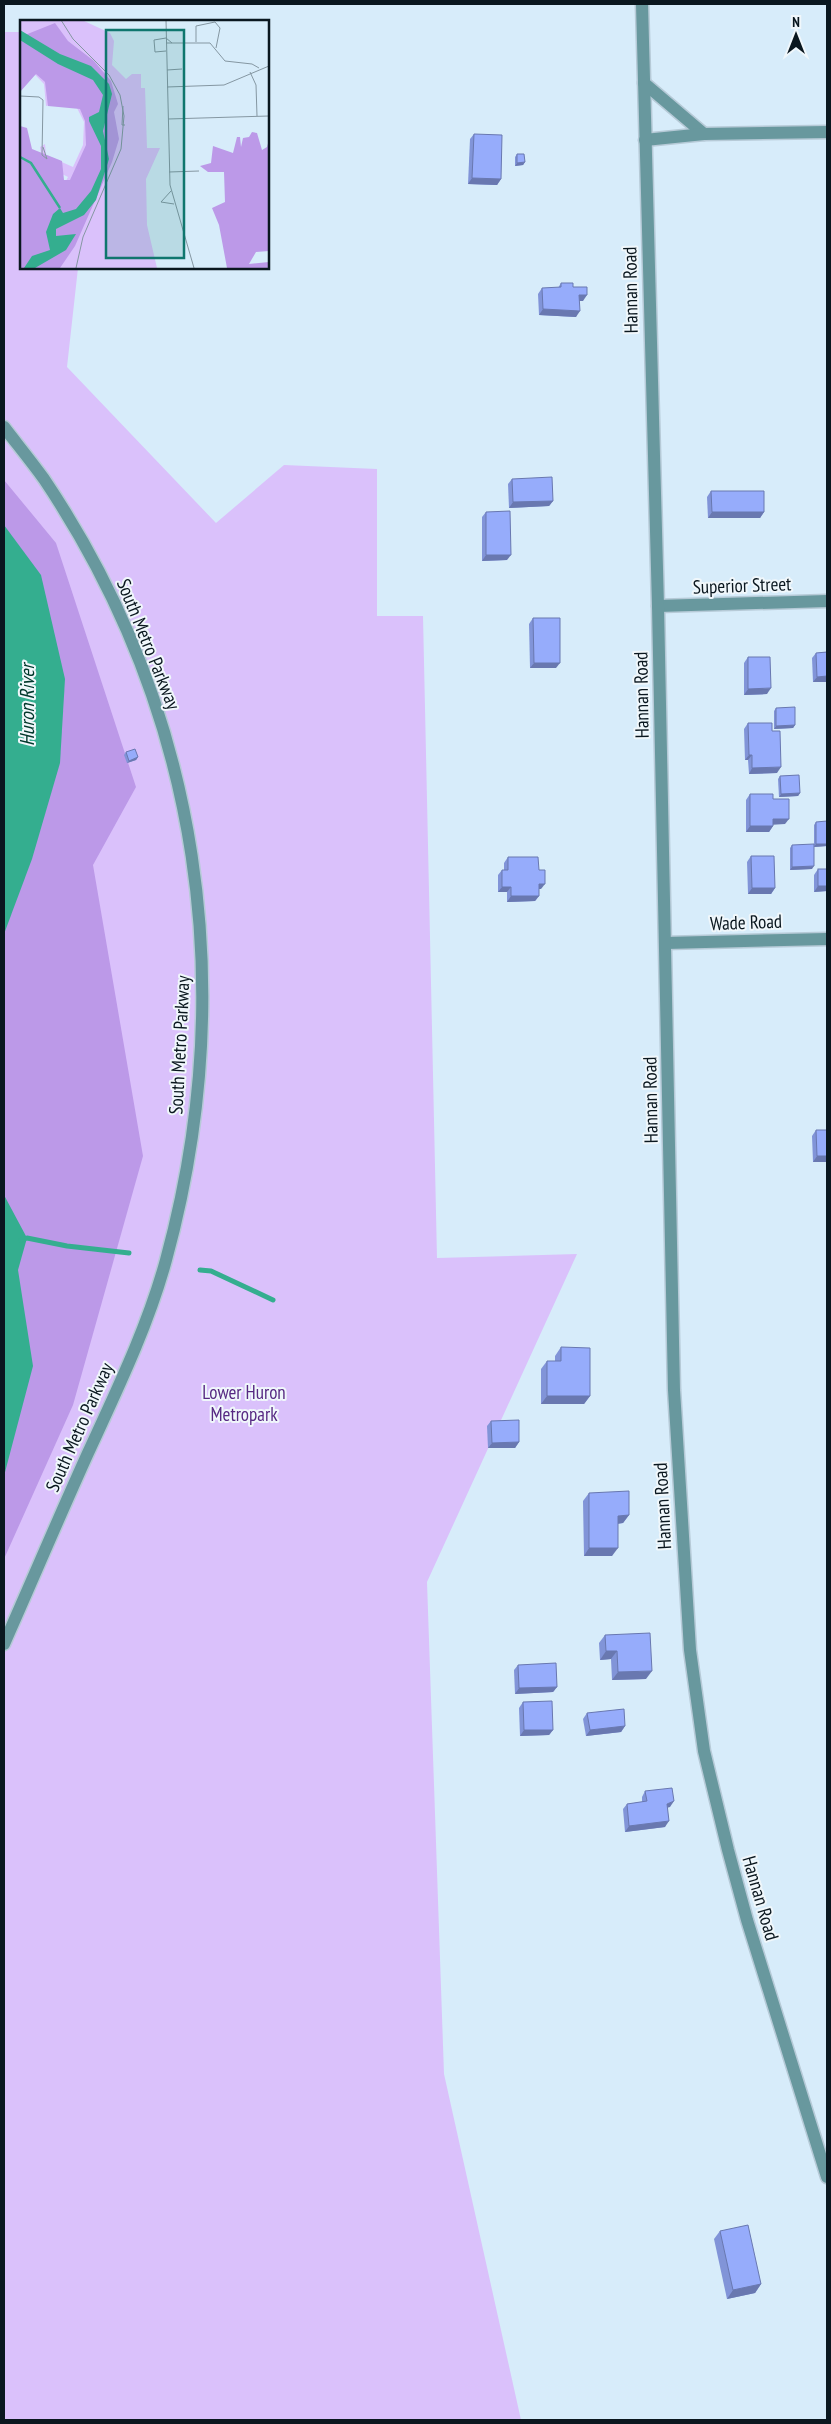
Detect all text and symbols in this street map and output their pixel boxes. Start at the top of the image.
north arrow [771,10,821,60]
text: N [792,13,800,31]
inset map [20,20,269,269]
street label: Hannan Road [617,246,643,334]
street label: Superior Street [692,571,792,599]
street label: South Metro Parkway [112,575,186,714]
street label: Hannan Road [628,651,654,739]
water label: Huron River [14,661,40,746]
street label: Wade Road [709,909,783,935]
street label: South Metro Parkway [163,974,195,1115]
street label: Hannan Road [637,1056,663,1144]
street label: South Metro Parkway [40,1358,119,1495]
park label: Lower Huron Metropark [202,1380,286,1426]
street label: Hannan Road [648,1462,676,1550]
street label: Hannan Road [737,1853,785,1943]

